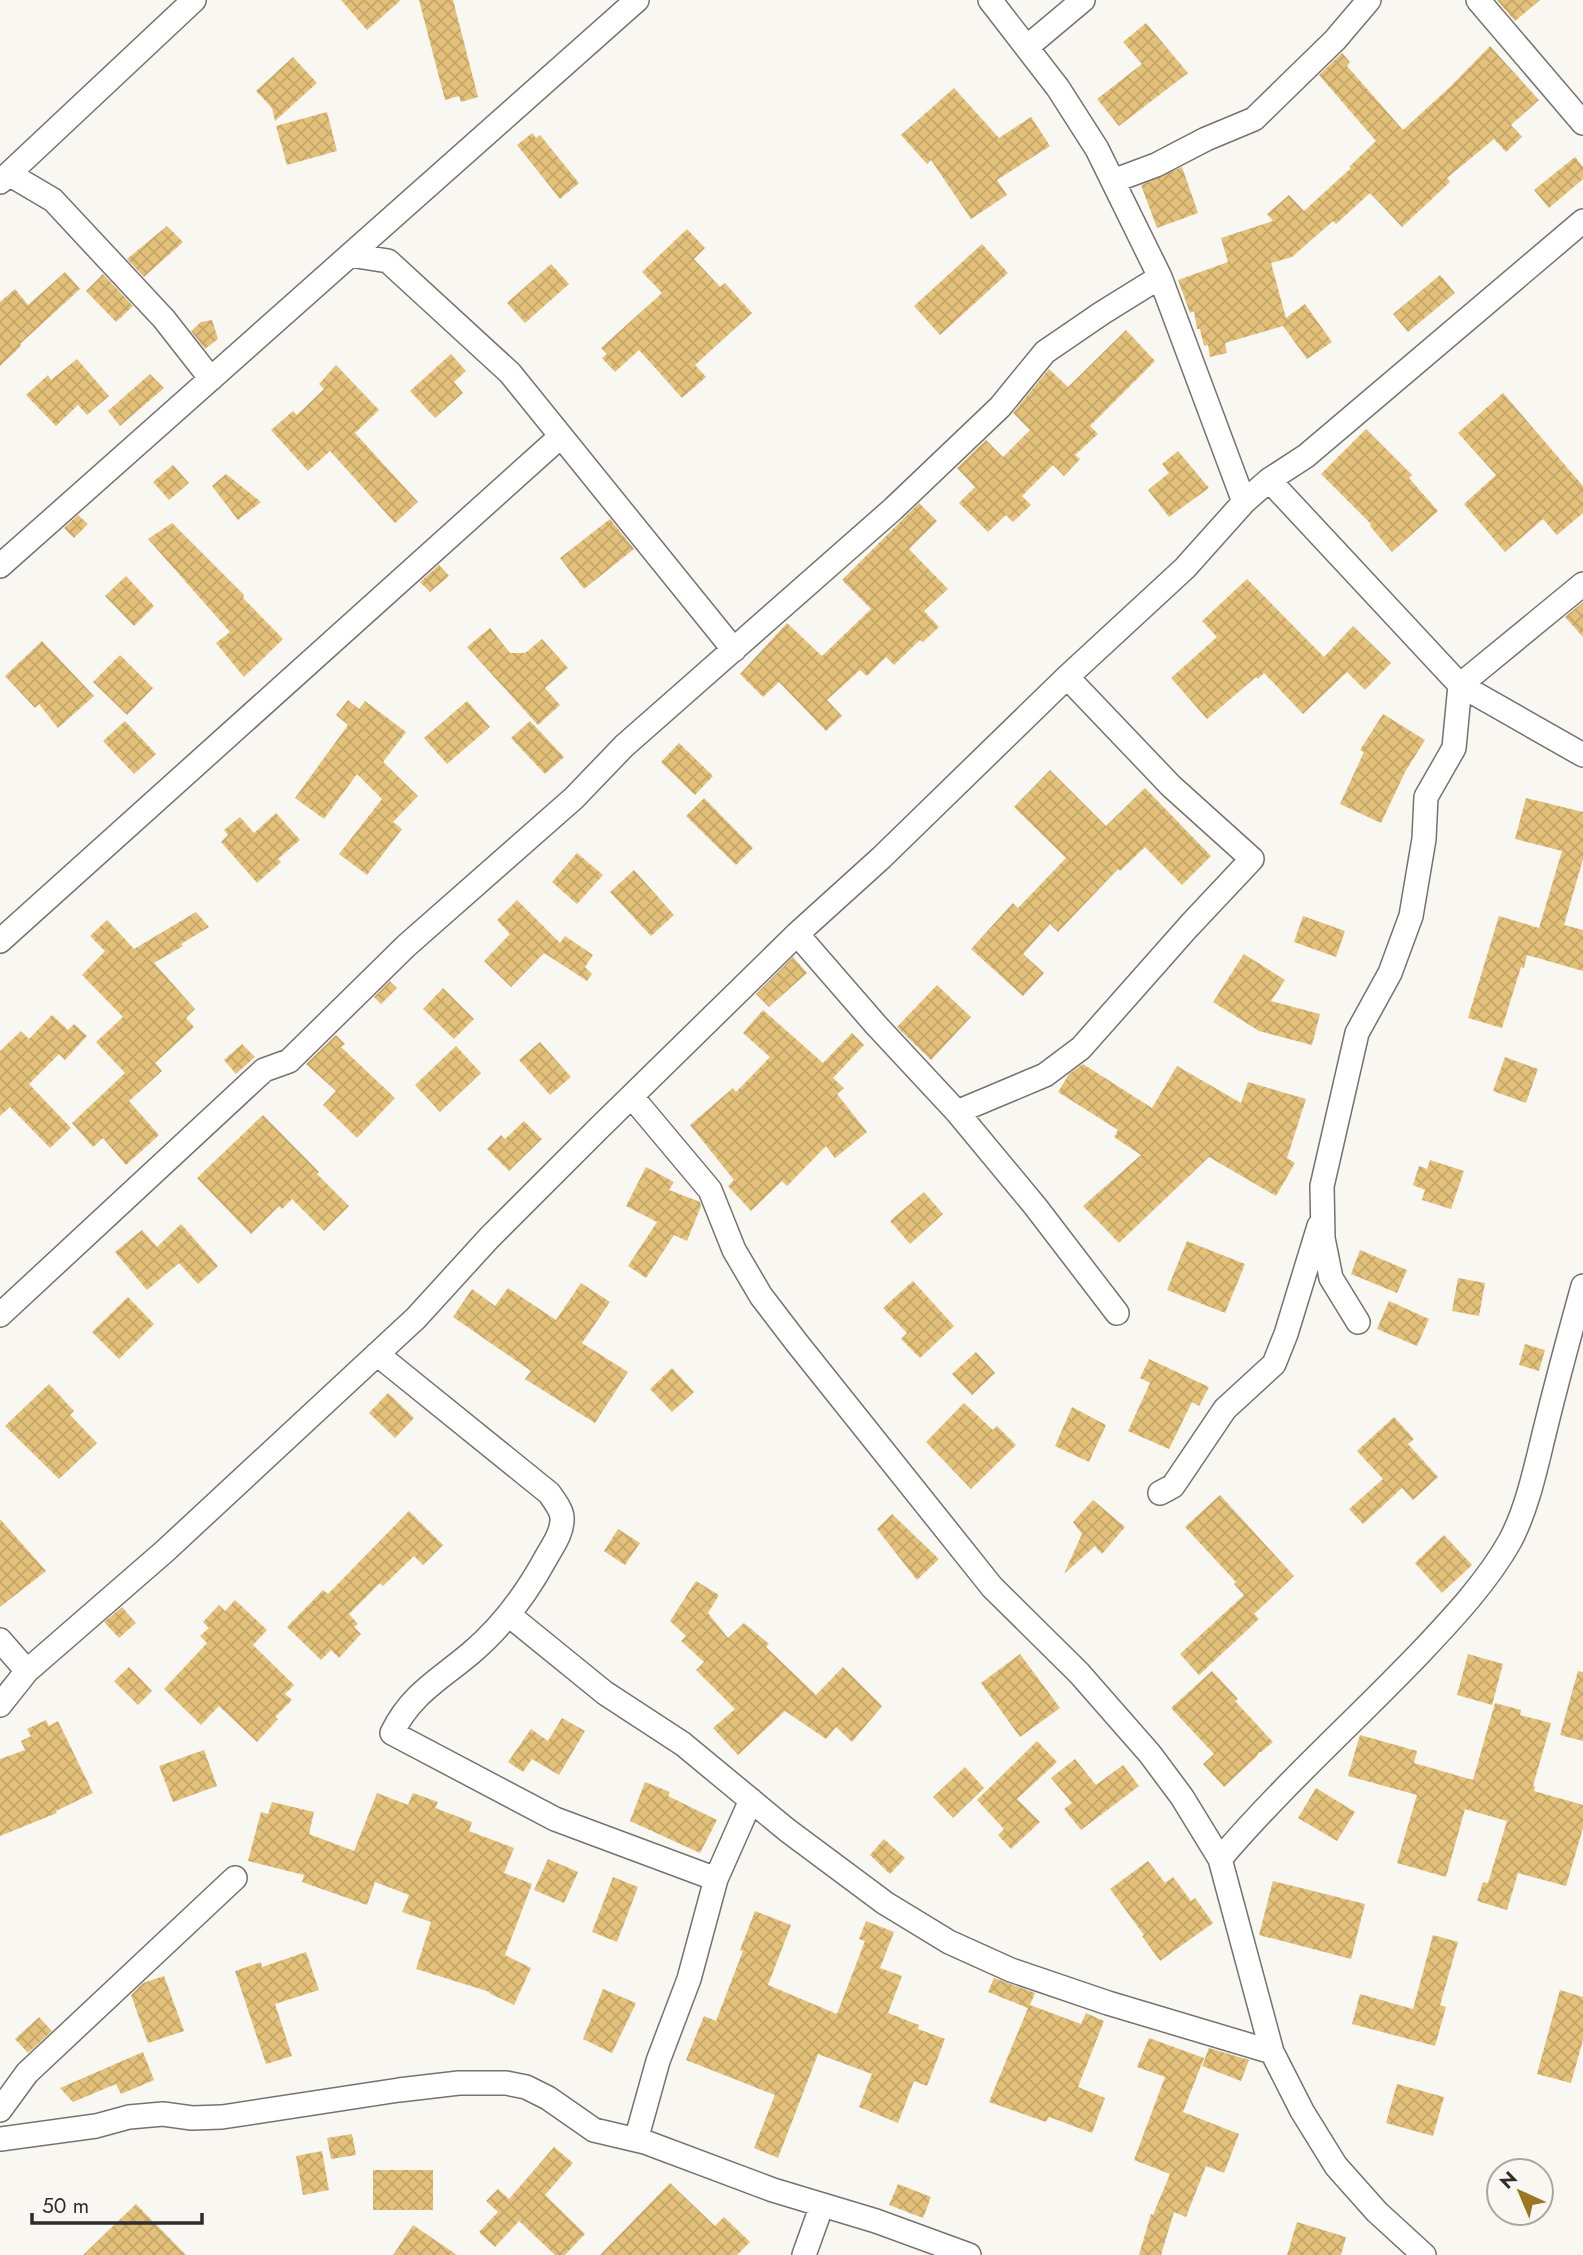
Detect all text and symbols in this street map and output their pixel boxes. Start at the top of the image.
north arrow [1485,2157,1555,2227]
text: N [1494,2165,1523,2195]
scale bar [32,2182,201,2226]
text: 50 m [42,2191,89,2221]

